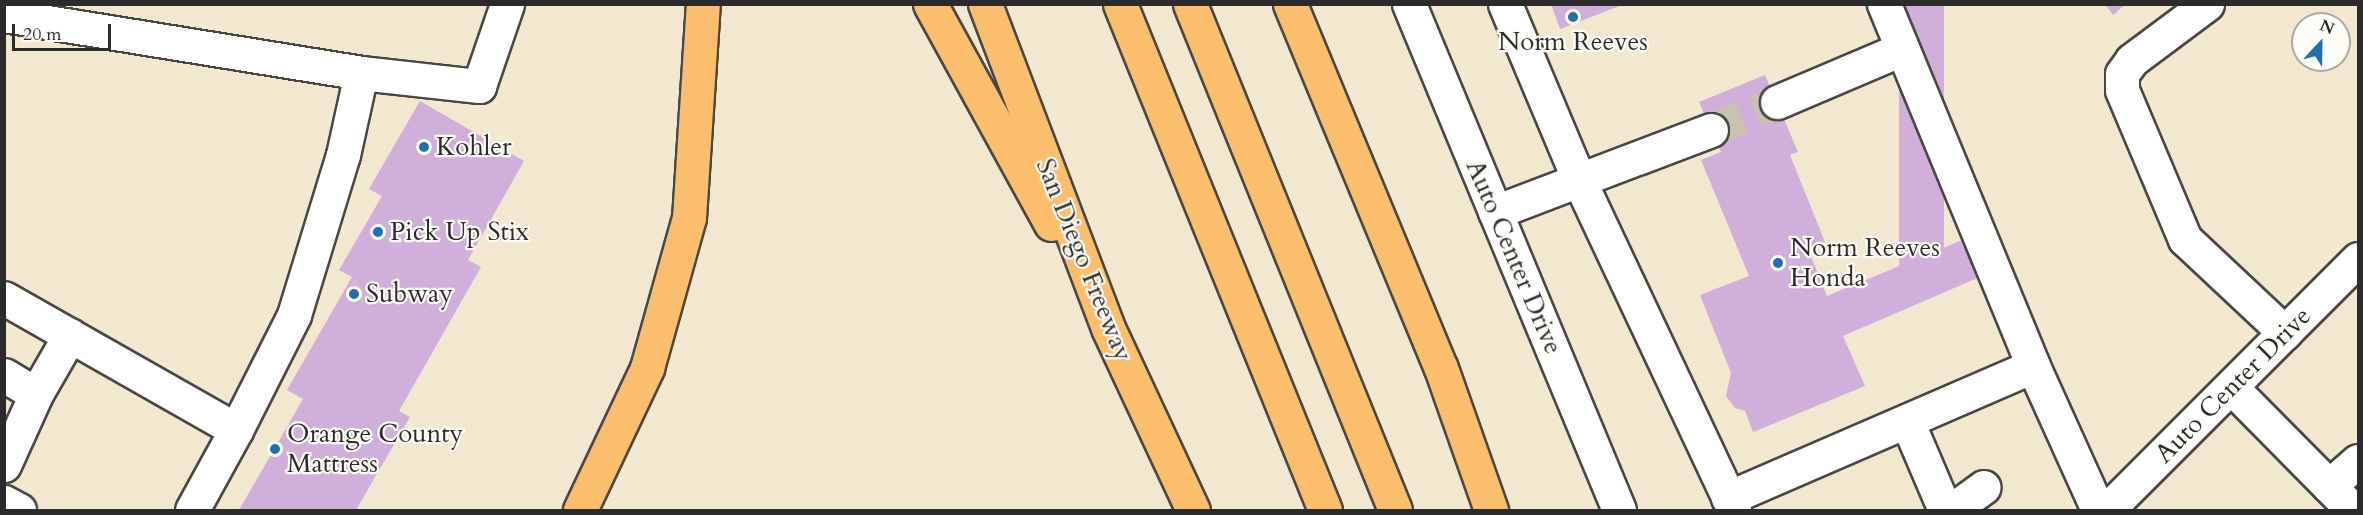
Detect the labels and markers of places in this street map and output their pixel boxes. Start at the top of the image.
marker: Norm Reeves [1566,10,1580,24]
place label: Norm Reeves [1498,26,1648,58]
place label: Kohler [436,131,512,163]
marker: Kohler [417,140,431,154]
place label: Pick Up Stix [390,216,529,248]
marker: Pick Up Stix [371,225,385,239]
place label: Norm Reeves Honda [1790,232,1940,294]
marker: Norm Reeves Honda [1771,256,1785,270]
place label: Subway [366,278,453,310]
marker: Subway [347,287,361,301]
place label: Orange County Mattress [287,418,463,479]
marker: Orange County Mattress [268,442,282,456]

